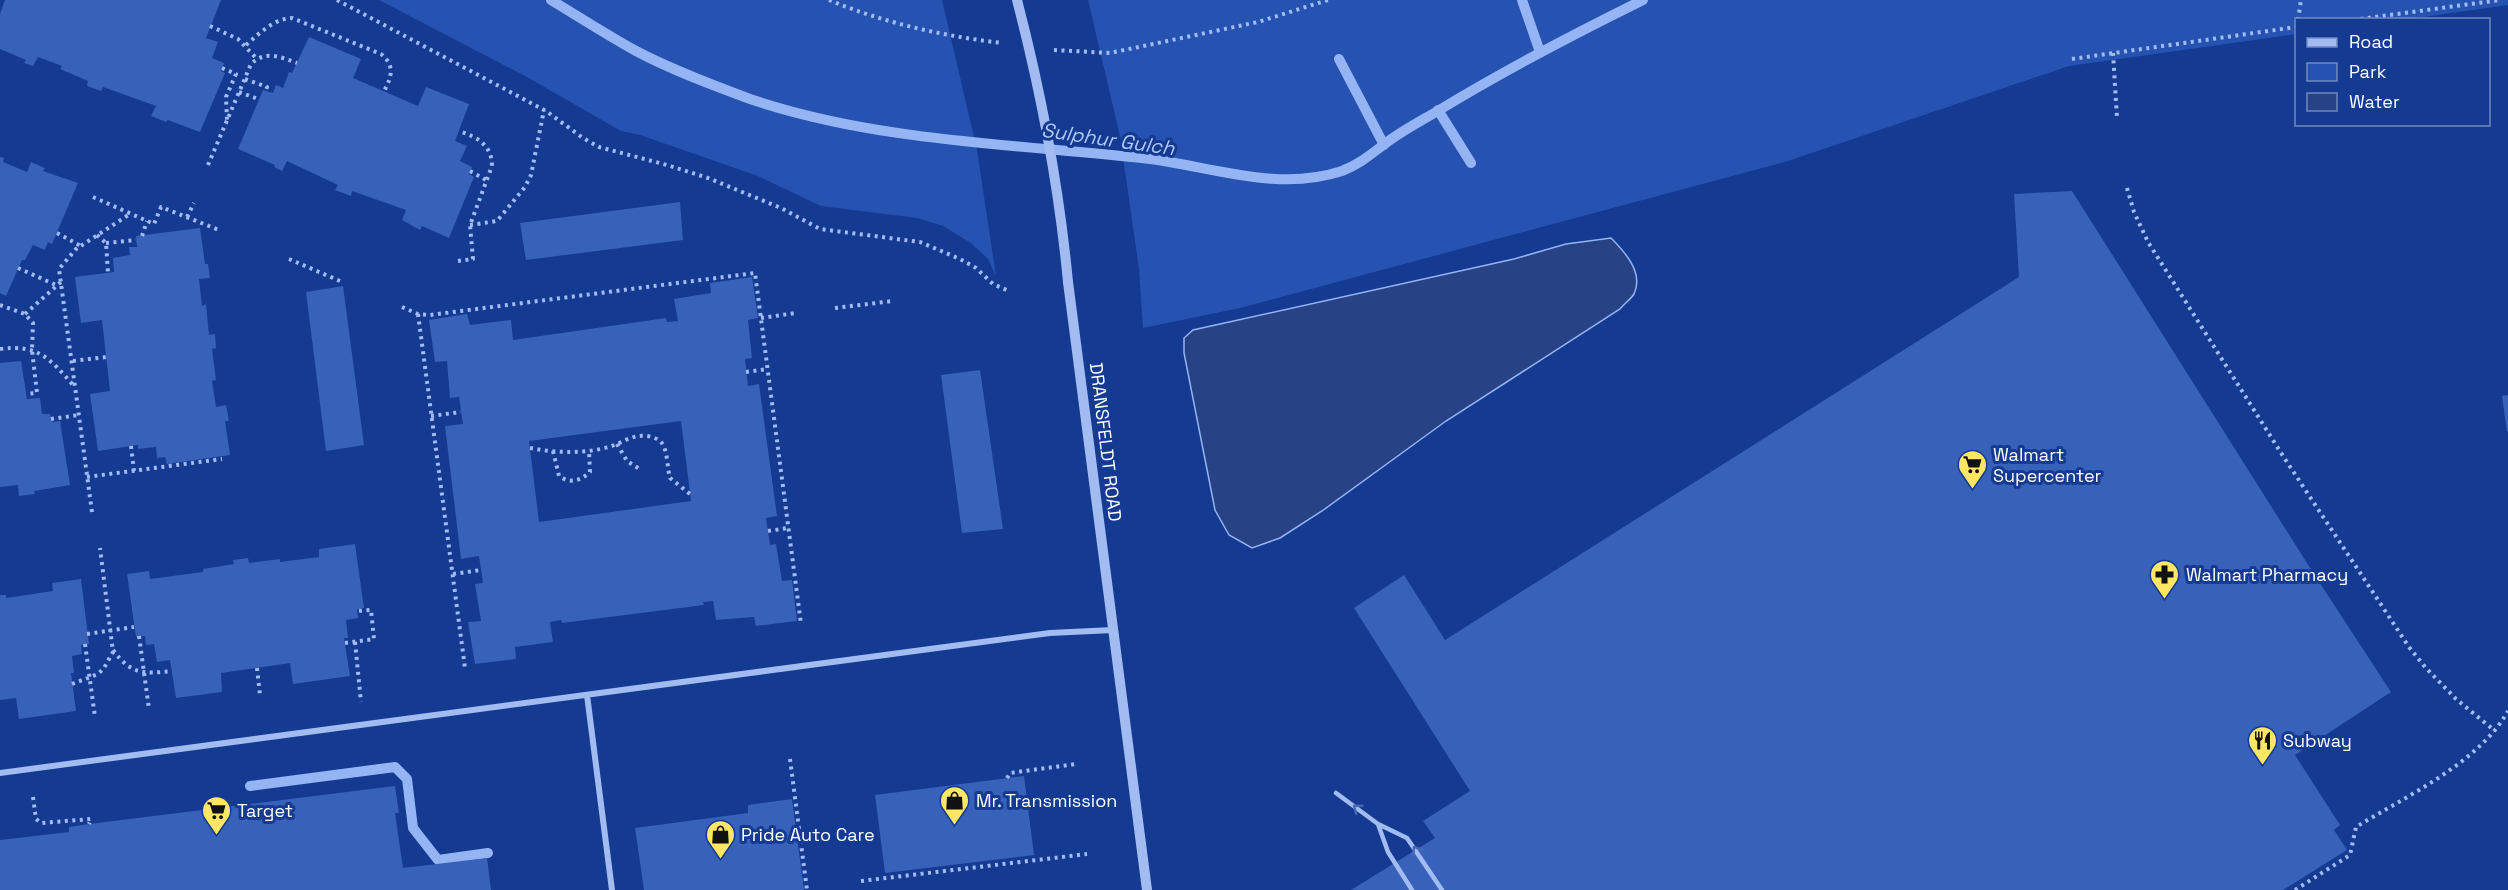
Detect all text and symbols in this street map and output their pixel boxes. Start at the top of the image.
legend [2295,18,2490,126]
text: Road [2349,30,2393,53]
text: Park [2349,60,2387,83]
text: Water [2349,90,2400,113]
water label: Sulphur Gulch [1040,117,1177,161]
street label: DRANSFELDT ROAD [1085,361,1127,523]
place label: Walmart Supercenter [1993,443,2102,487]
supermarket icon: Walmart Supercenter [1956,448,1988,490]
pharmacy icon: Walmart Pharmacy [2149,558,2181,600]
place label: Walmart Pharmacy [2186,563,2348,586]
restaurant icon: Subway [2246,724,2278,766]
place label: Subway [2283,729,2352,752]
shop icon: Mr. Transmission [939,784,971,826]
place label: Mr. Transmission [976,789,1117,812]
supermarket icon: Target [200,794,232,836]
place label: Target [237,799,293,822]
one-way arrow [1353,805,1364,816]
shop icon: Pride Auto Care [704,818,736,860]
place label: Pride Auto Care [741,823,875,846]
one-way arrow [1412,846,1423,857]

